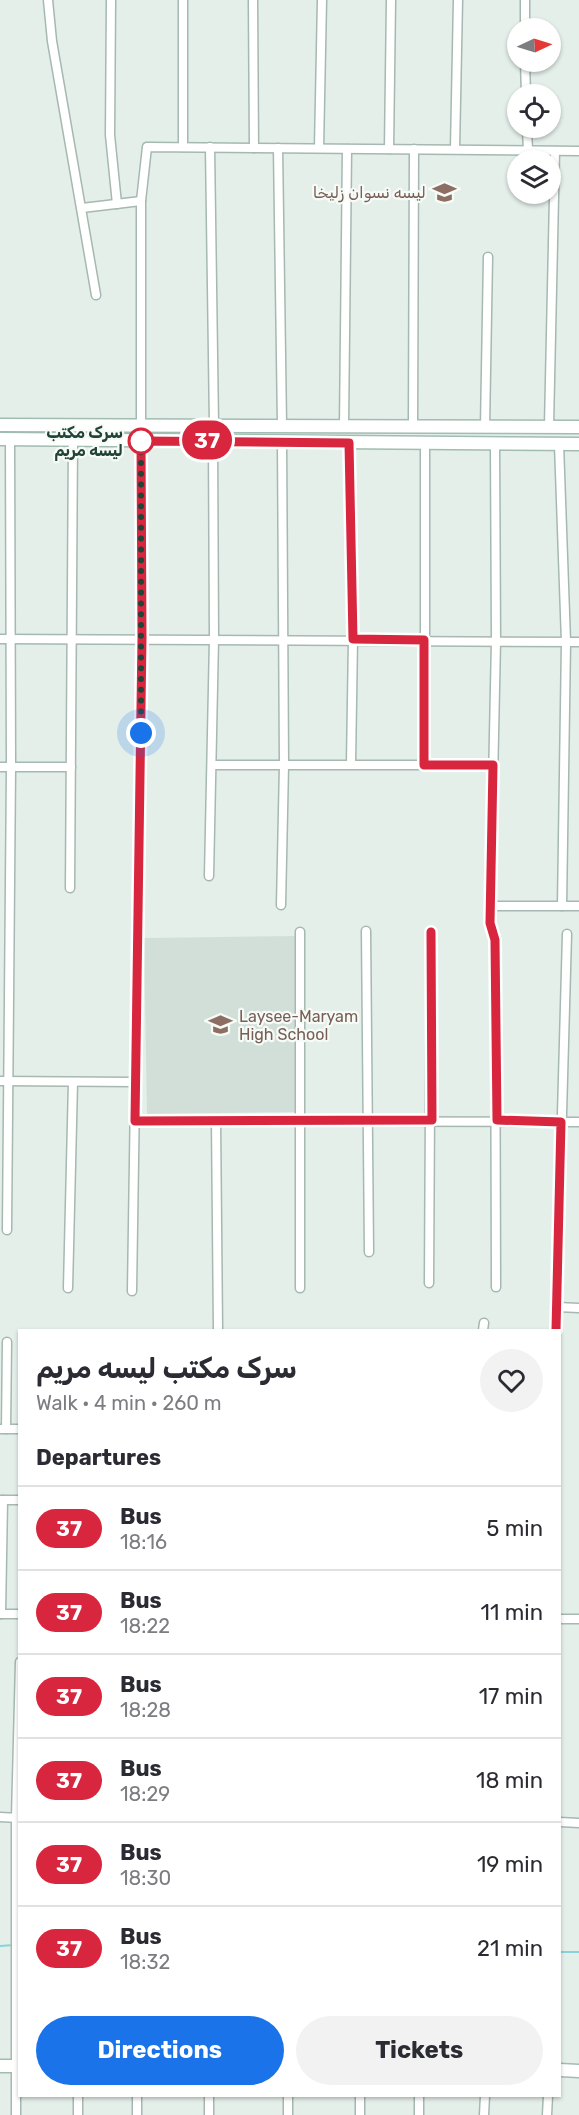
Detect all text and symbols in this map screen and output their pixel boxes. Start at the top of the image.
north arrow [507,18,561,72]
map controls [507,18,561,204]
button: locate [507,84,561,138]
button: layers [507,150,561,204]
school or university icon: لیسه نسوان زلیخا [431,179,457,205]
place label: لیسه نسوان زلیخا [313,183,426,203]
line badge: 37 [180,420,234,460]
place label: سرک مکتب لیسه مریم [46,423,123,461]
marker: سرک مکتب لیسه مریم [128,428,154,454]
text: 37 [194,428,220,453]
your location [126,718,156,748]
place label: Laysee-Maryam High School [239,1007,358,1044]
school or university icon: Laysee-Maryam High School [208,1012,234,1038]
button: heart [480,1349,543,1412]
text: سرک مکتب لیسه مریم [36,1352,297,1385]
text: Walk · 4 min · 260 m [36,1391,222,1415]
text: Departures [36,1444,161,1471]
text: Bus [120,1503,162,1530]
text: 5 min [486,1515,543,1542]
text: 37 [56,1516,82,1541]
text: 18:16 [120,1530,167,1554]
text: Bus [120,1587,162,1614]
text: 11 min [481,1599,543,1626]
text: 37 [56,1600,82,1625]
text: 18:22 [120,1614,170,1638]
text: Bus [120,1671,162,1698]
text: 17 min [479,1683,543,1710]
text: 37 [56,1684,82,1709]
text: 18:28 [120,1698,171,1722]
text: Bus [120,1755,162,1782]
text: 18 min [476,1767,543,1794]
text: 37 [56,1768,82,1793]
text: 18:29 [120,1782,170,1806]
text: Bus [120,1839,162,1866]
text: 19 min [477,1851,543,1878]
text: 37 [56,1852,82,1877]
text: 18:30 [120,1866,171,1890]
text: Bus [120,1923,162,1950]
text: 21 min [477,1935,543,1962]
text: 37 [56,1936,82,1961]
text: 18:32 [120,1950,170,1974]
button: Directions [36,2016,284,2085]
button: Tickets [296,2016,543,2085]

